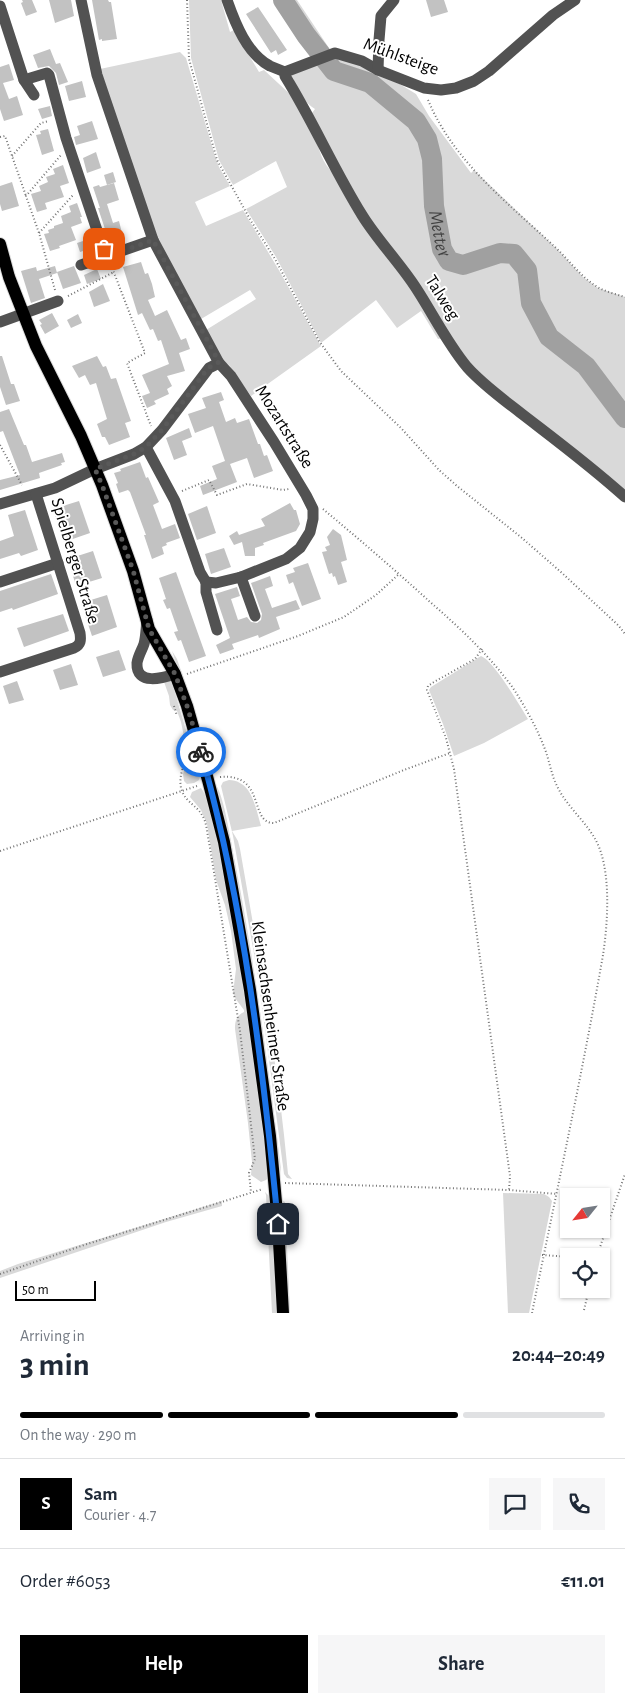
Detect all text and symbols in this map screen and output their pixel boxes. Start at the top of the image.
street label: Mühlsteige [361,35,441,79]
water label: Metter [426,209,455,261]
pin [83,228,125,270]
icon: bag [90,235,118,263]
street label: Talweg [421,272,463,324]
street label: Mozartstraße [251,382,317,472]
street label: Spielberger Straße [47,496,103,626]
courier [176,727,226,777]
icon: bike [187,738,215,766]
street label: Kleinsachsenheimer Straße [248,920,292,1112]
north arrow [560,1188,610,1238]
map controls [560,1188,610,1298]
pin [257,1203,299,1245]
icon: home [264,1210,292,1238]
button: locate [560,1248,610,1298]
scale bar [15,1278,96,1301]
text: 50 m [22,1283,49,1297]
text: Arriving in [20,1328,85,1344]
text: 20:44–20:49 [512,1346,605,1365]
text: 3 min [20,1349,90,1381]
text: On the way · 290 m [20,1427,137,1443]
button: chat [489,1478,541,1530]
button: phone [553,1478,605,1530]
text: Sam [84,1485,118,1504]
text: S [41,1494,51,1513]
text: Courier · 4.7 [84,1507,156,1523]
text: Order #6053 [20,1572,111,1591]
text: €11.01 [561,1572,605,1591]
button: Help [20,1635,308,1693]
button: Share [318,1635,605,1693]

